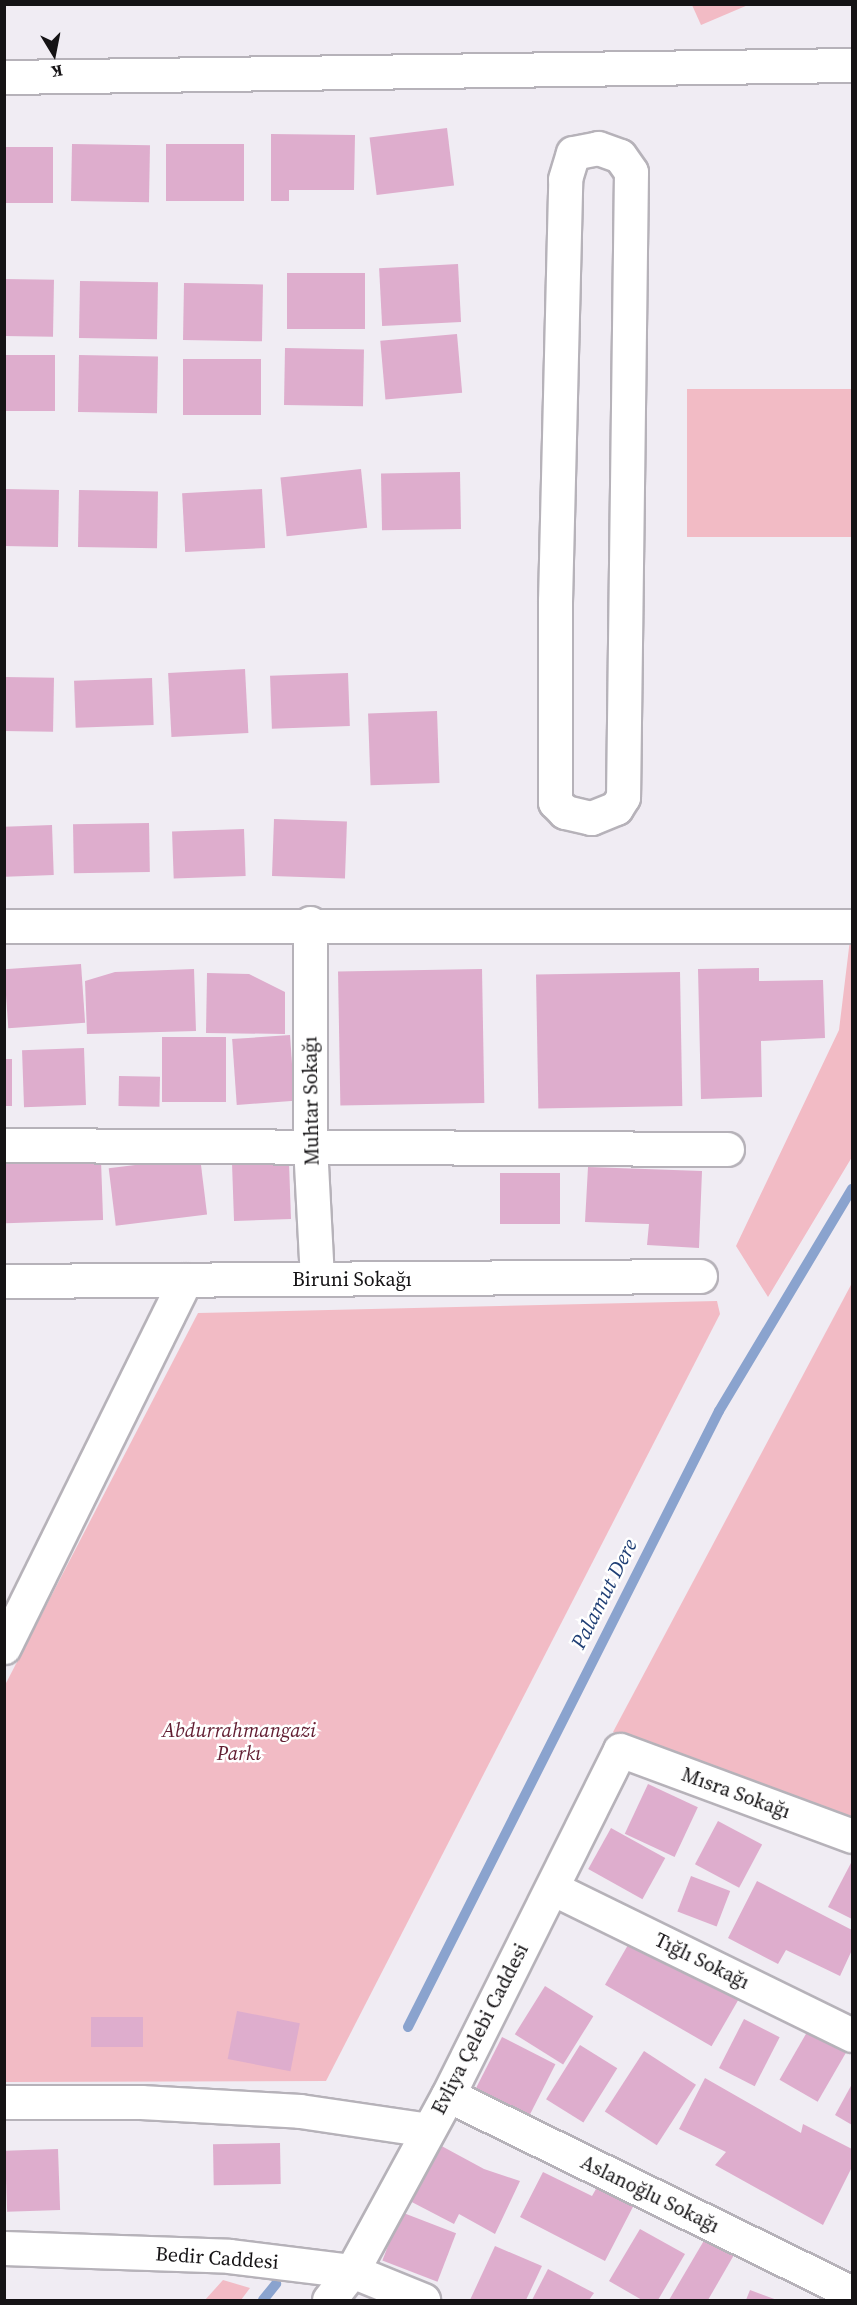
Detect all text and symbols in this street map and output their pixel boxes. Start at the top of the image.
north arrow [24,24,84,84]
text: K [50,60,65,84]
street label: Muhtar Sokağı [298,1036,324,1166]
street label: Biruni Sokağı [292,1267,412,1291]
water label: Palamut Dere [566,1535,642,1653]
park label: Abdurrahmangazi Parkı [162,1719,316,1766]
street label: Mısra Sokağı [678,1762,794,1824]
street label: Tığlı Sokağı [651,1928,753,1994]
street label: Evliya Çelebi Caddesi [426,1939,534,2119]
street label: Aslanoğlu Sokağı [577,2150,723,2238]
street label: Bedir Caddesi [155,2242,279,2274]

